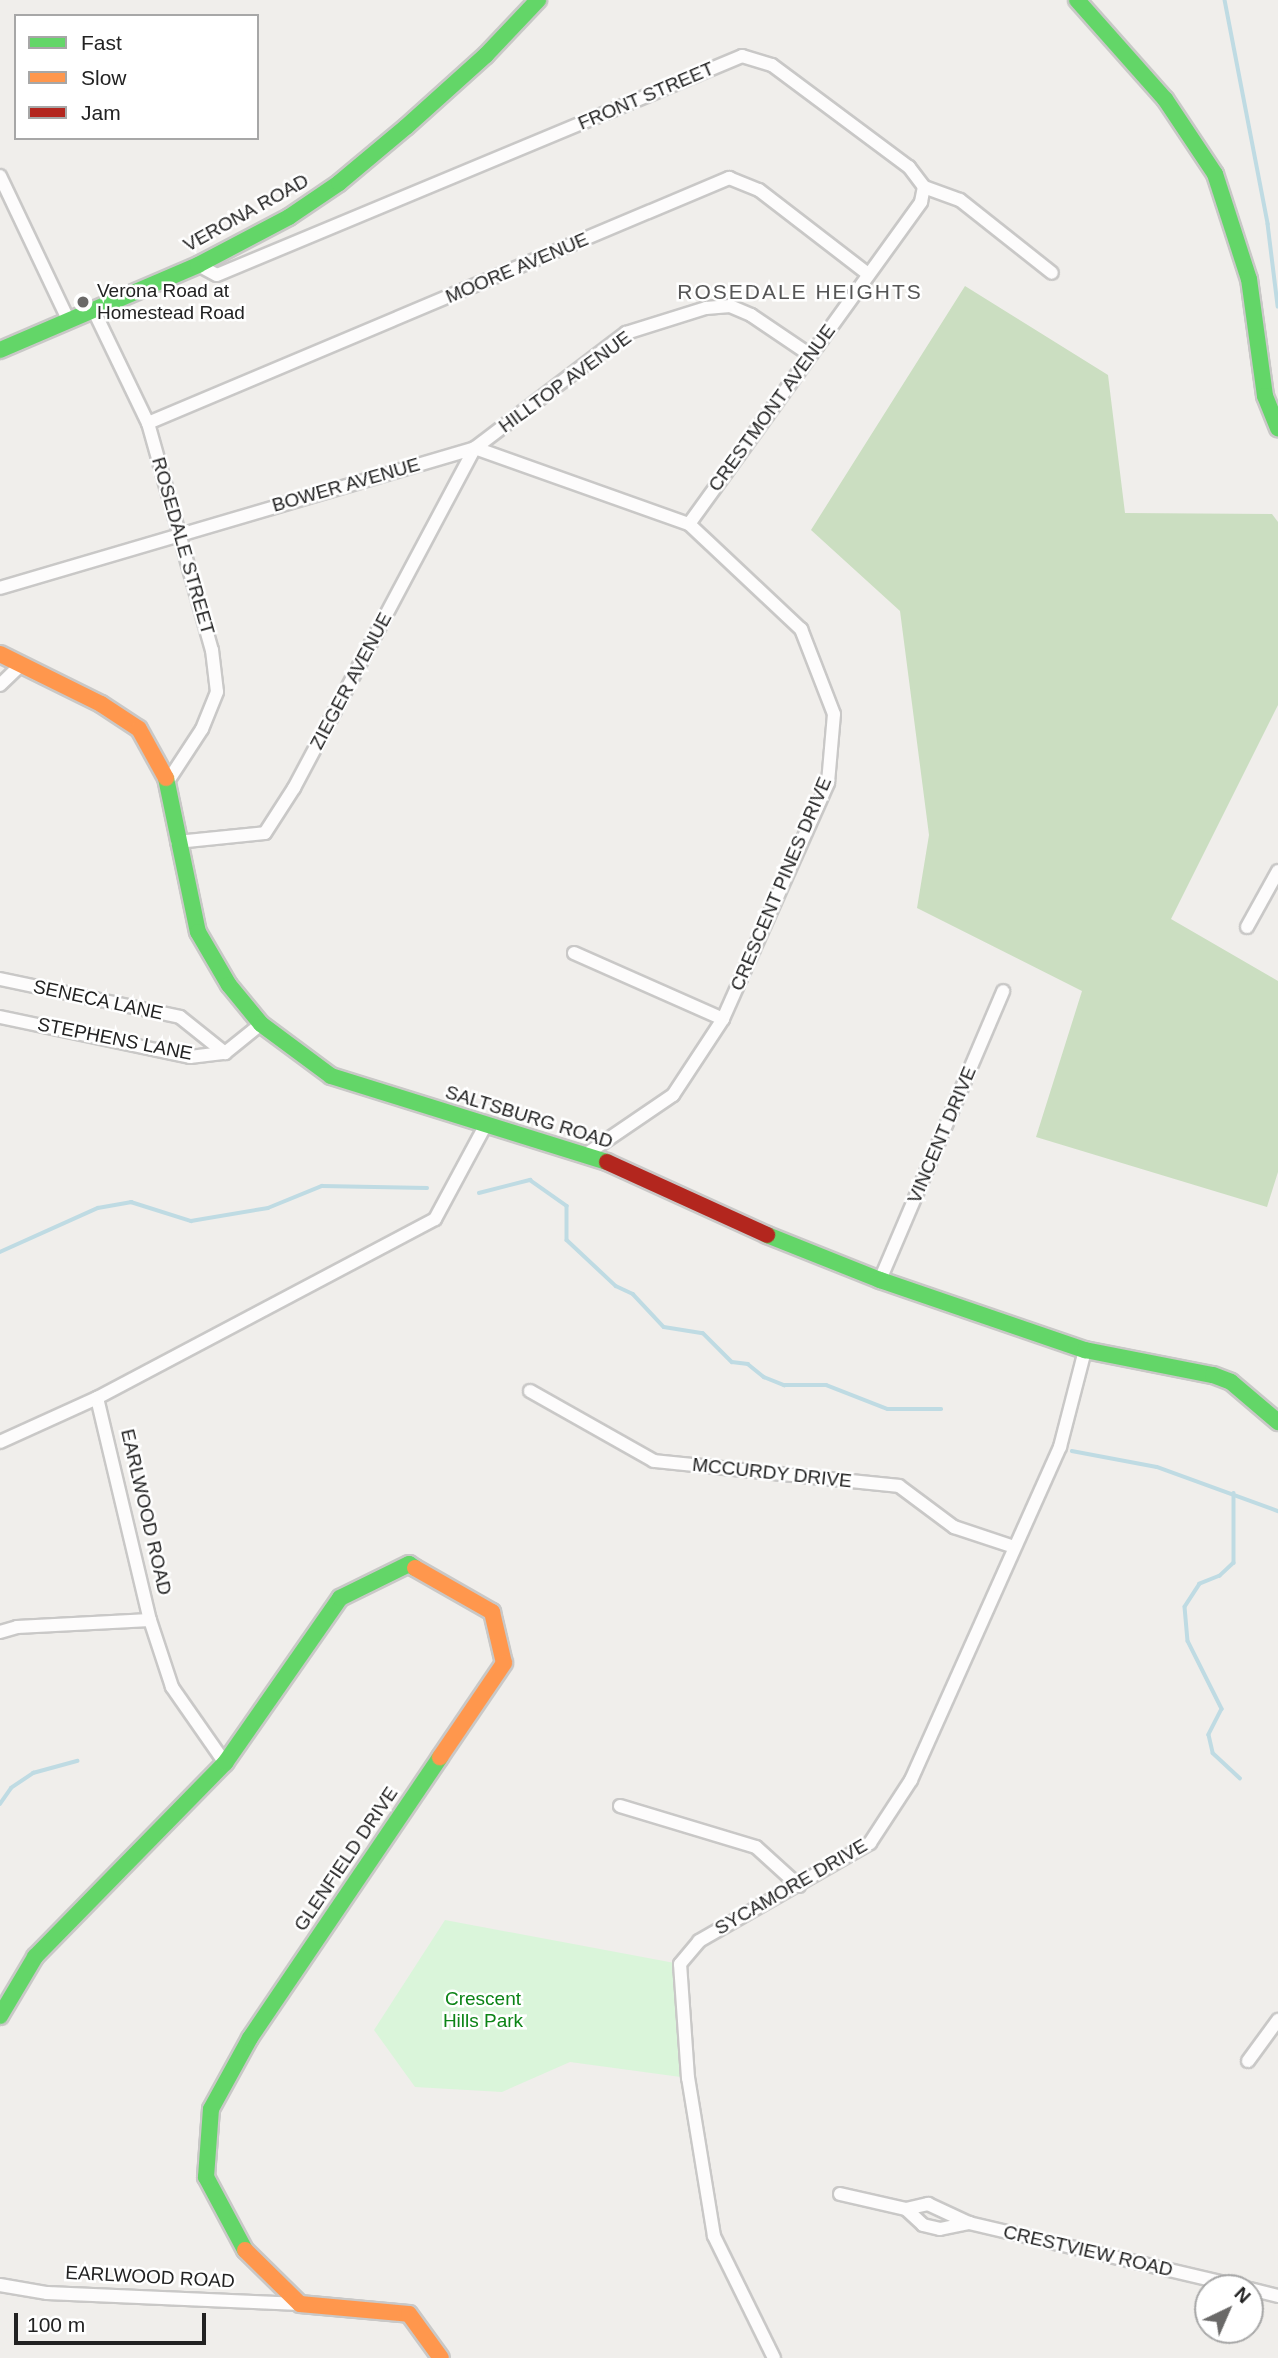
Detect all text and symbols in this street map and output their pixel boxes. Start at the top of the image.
legend [14,14,259,140]
text: Fast [81,31,122,54]
street label: FRONT STREET [575,57,717,135]
text: Slow [81,66,127,89]
text: Jam [81,101,121,124]
street label: VERONA ROAD [179,169,313,257]
street label: MOORE AVENUE [442,227,592,309]
district label: ROSEDALE HEIGHTS [679,279,921,305]
place label: Verona Road at Homestead Road [97,280,245,324]
marker: Verona Road at Homestead Road [75,294,91,310]
street label: CRESTMONT AVENUE [703,319,841,497]
street label: HILLTOP AVENUE [494,326,636,438]
street label: BOWER AVENUE [269,453,423,517]
street label: ROSEDALE STREET [147,455,219,637]
street label: ZIEGER AVENUE [305,608,397,754]
street label: CRESCENT PINES DRIVE [726,774,836,994]
street label: SENECA LANE [31,975,165,1025]
street label: STEPHENS LANE [36,1013,194,1065]
street label: VINCENT DRIVE [903,1063,981,1207]
street label: SALTSBURG ROAD [443,1081,615,1153]
street label: EARLWOOD ROAD [116,1427,176,1597]
street label: MCCURDY DRIVE [691,1453,853,1493]
street label: GLENFIELD DRIVE [289,1783,403,1935]
street label: SYCAMORE DRIVE [711,1834,871,1940]
park label: Crescent Hills Park [443,1988,523,2032]
street label: CRESTVIEW ROAD [1001,2220,1175,2282]
street label: EARLWOOD ROAD [65,2261,235,2293]
north arrow [1194,2274,1264,2344]
text: N [1230,2283,1255,2307]
scale bar [18,2298,210,2342]
text: 100 m [27,2313,85,2336]

